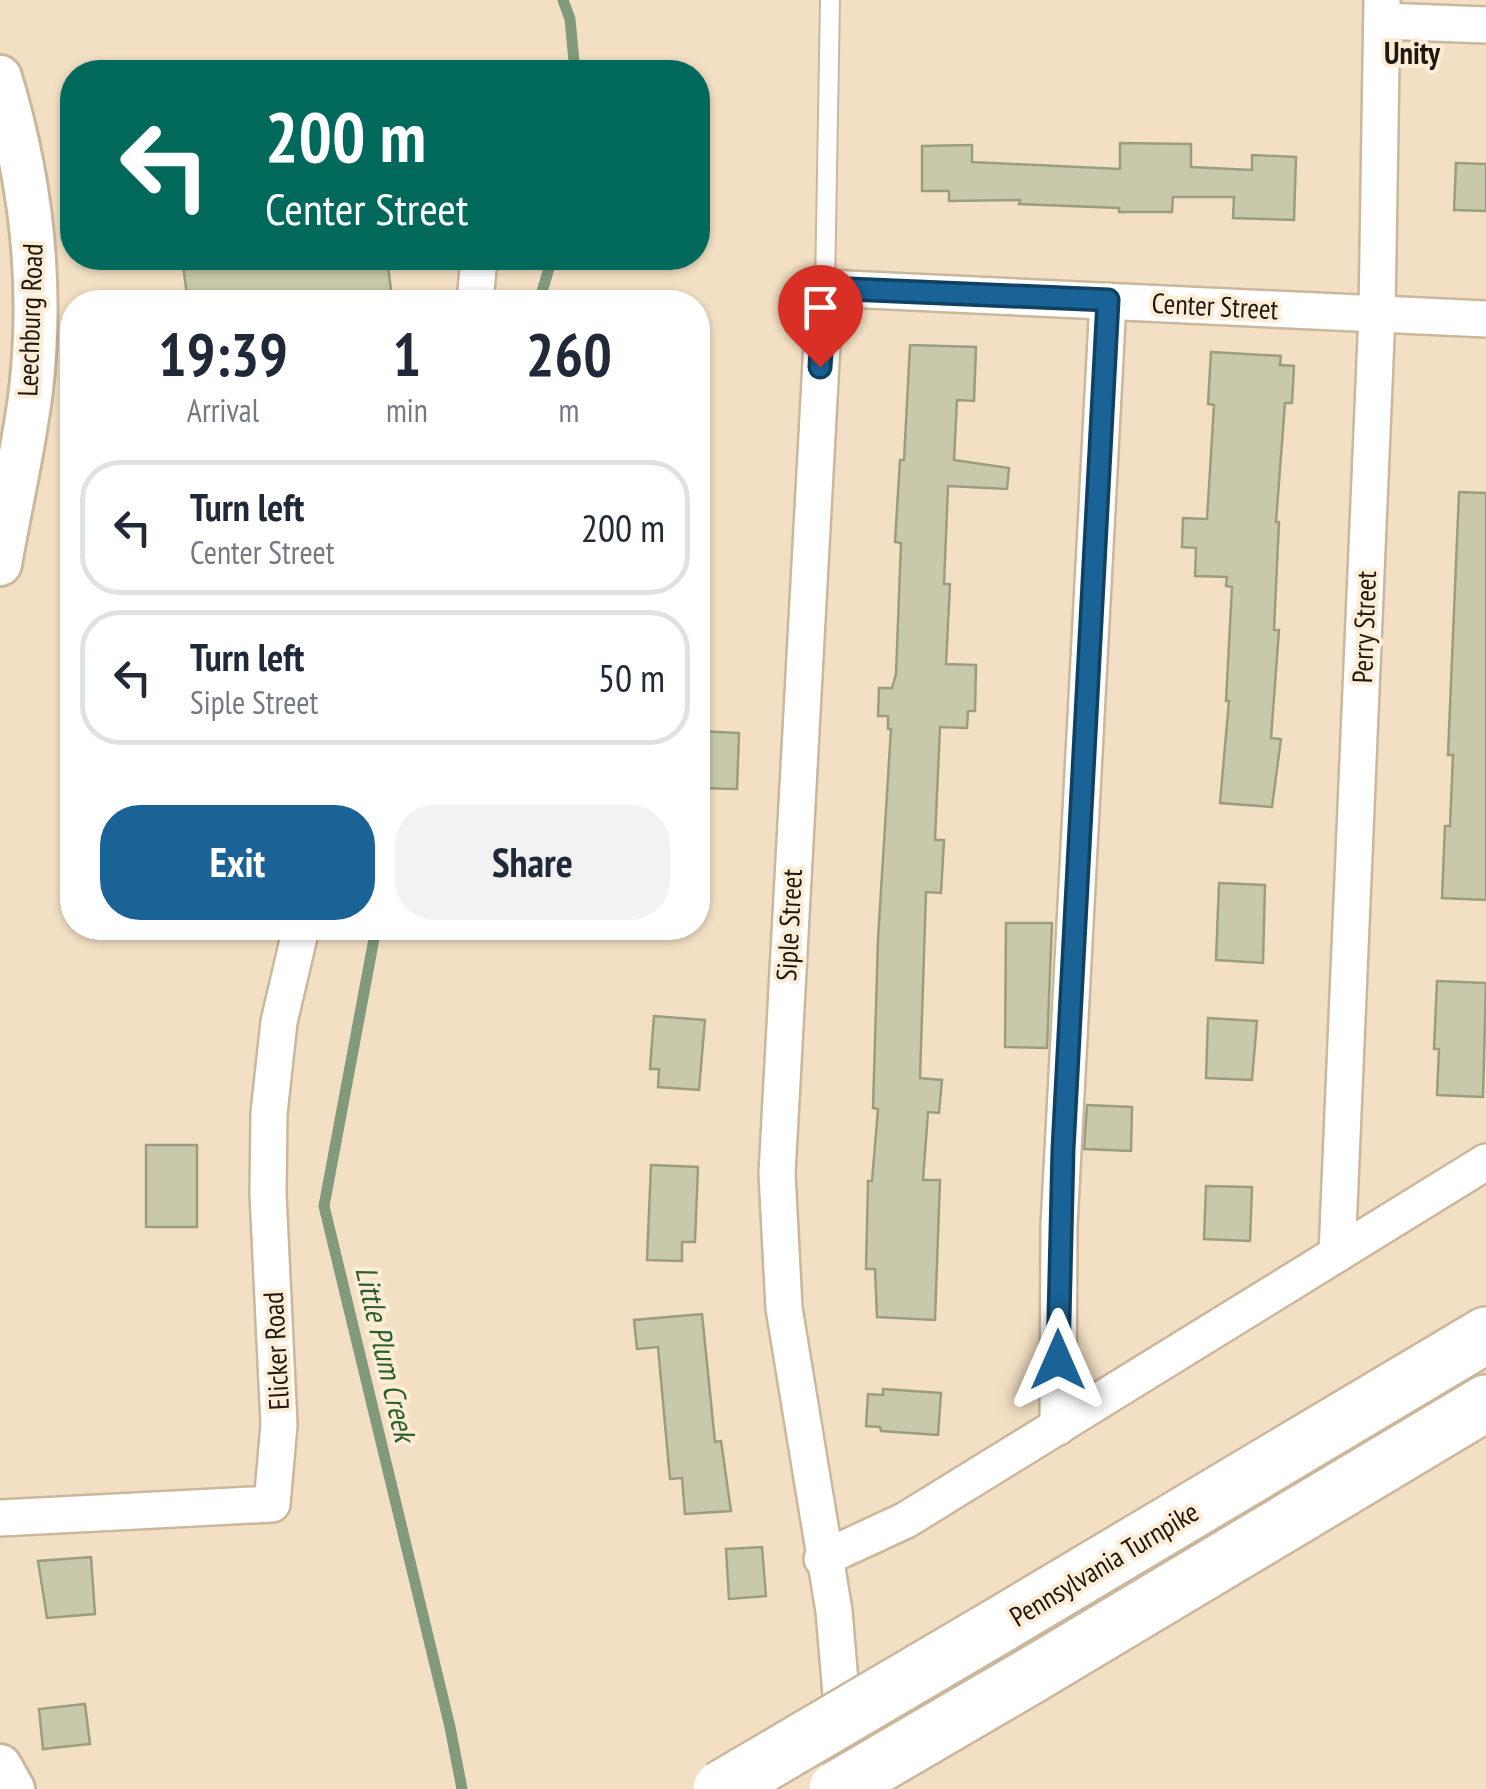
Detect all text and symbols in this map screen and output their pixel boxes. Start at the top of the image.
district label: Unity [1384,33,1441,72]
text: 200 m [265,91,426,181]
icon: left [100,100,230,230]
text: Center Street [265,179,468,237]
street label: Leechburg Road [8,243,51,397]
pin [778,265,863,368]
icon: arrive [793,280,848,335]
street label: Center Street [1151,284,1279,327]
text: 19:39 [158,315,288,393]
text: 1 [393,315,421,393]
text: 260 [526,315,612,393]
text: Arrival [187,389,259,431]
text: min [386,389,428,431]
text: m [558,389,579,431]
text: Turn left [190,482,304,531]
icon: left [105,500,160,555]
text: 200 m [581,503,665,552]
text: Center Street [190,531,335,573]
street label: Perry Street [1343,570,1384,684]
text: Turn left [190,632,304,681]
icon: left [105,650,160,705]
text: 50 m [598,653,665,702]
text: Siple Street [190,681,318,723]
button: Exit [100,805,375,920]
button: Share [395,805,670,920]
street label: Siple Street [767,868,810,982]
water label: Little Plum Creek [347,1262,426,1448]
street label: Elicker Road [254,1291,297,1411]
position arrow [1006,1308,1110,1412]
street label: Pennsylvania Turnpike [1003,1493,1205,1635]

